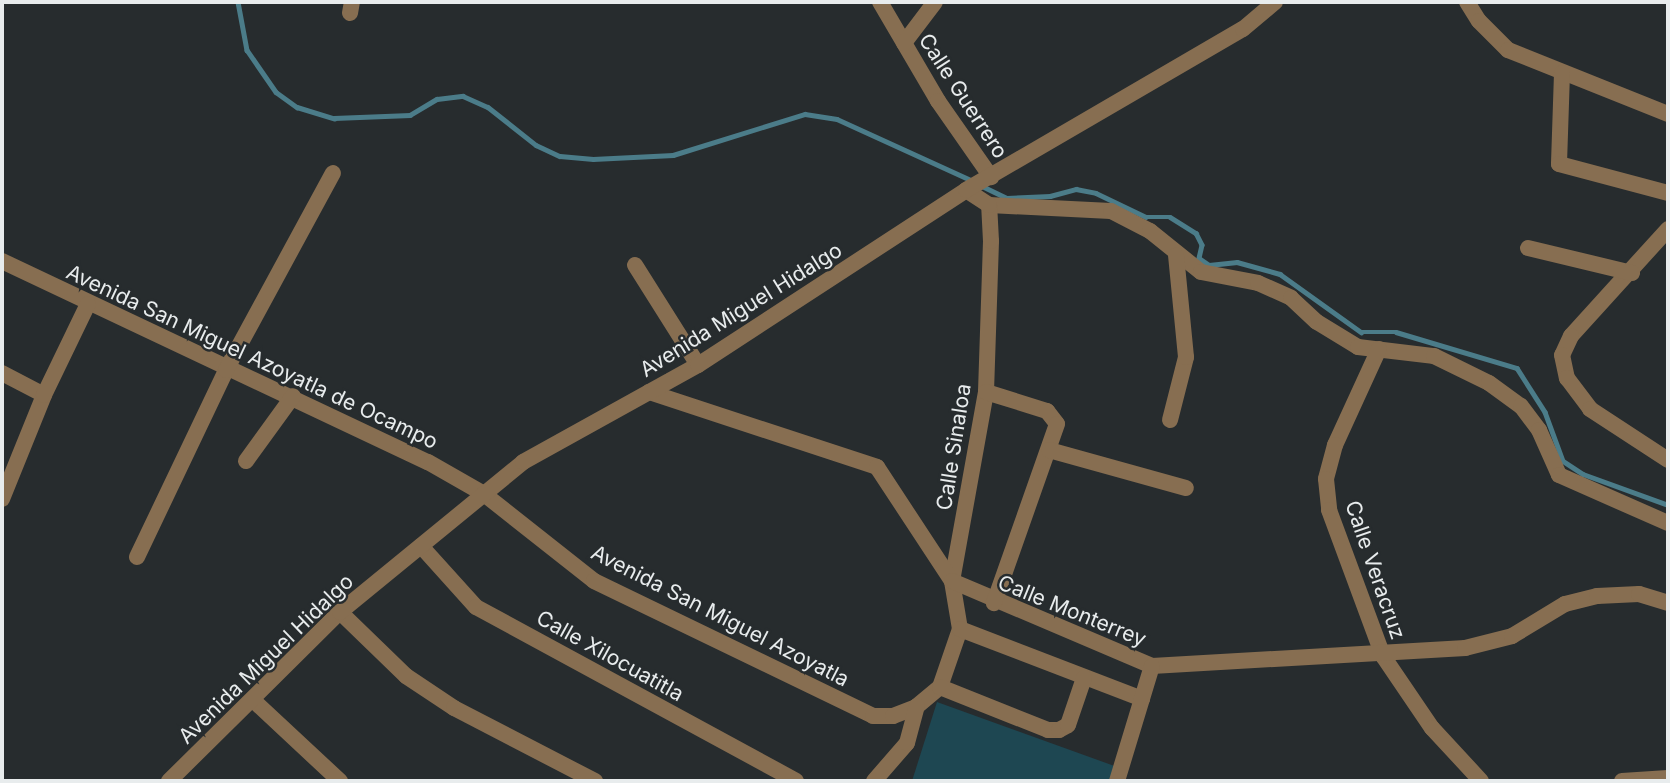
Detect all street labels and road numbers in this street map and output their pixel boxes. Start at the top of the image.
street label: Calle Guerrero [913,29,1013,163]
street label: Avenida Miguel Hidalgo [635,238,847,382]
street label: Avenida San Miguel Azoyatla de Ocampo [62,260,442,454]
street label: Calle Sinaloa [932,382,976,512]
street label: Calle Veracruz [1340,497,1410,643]
street label: Avenida San Miguel Azoyatla [587,540,853,692]
street label: Avenida Miguel Hidalgo [173,569,359,749]
street label: Calle Monterrey [994,570,1150,652]
street label: Calle Xilocuatitla [532,605,688,707]

